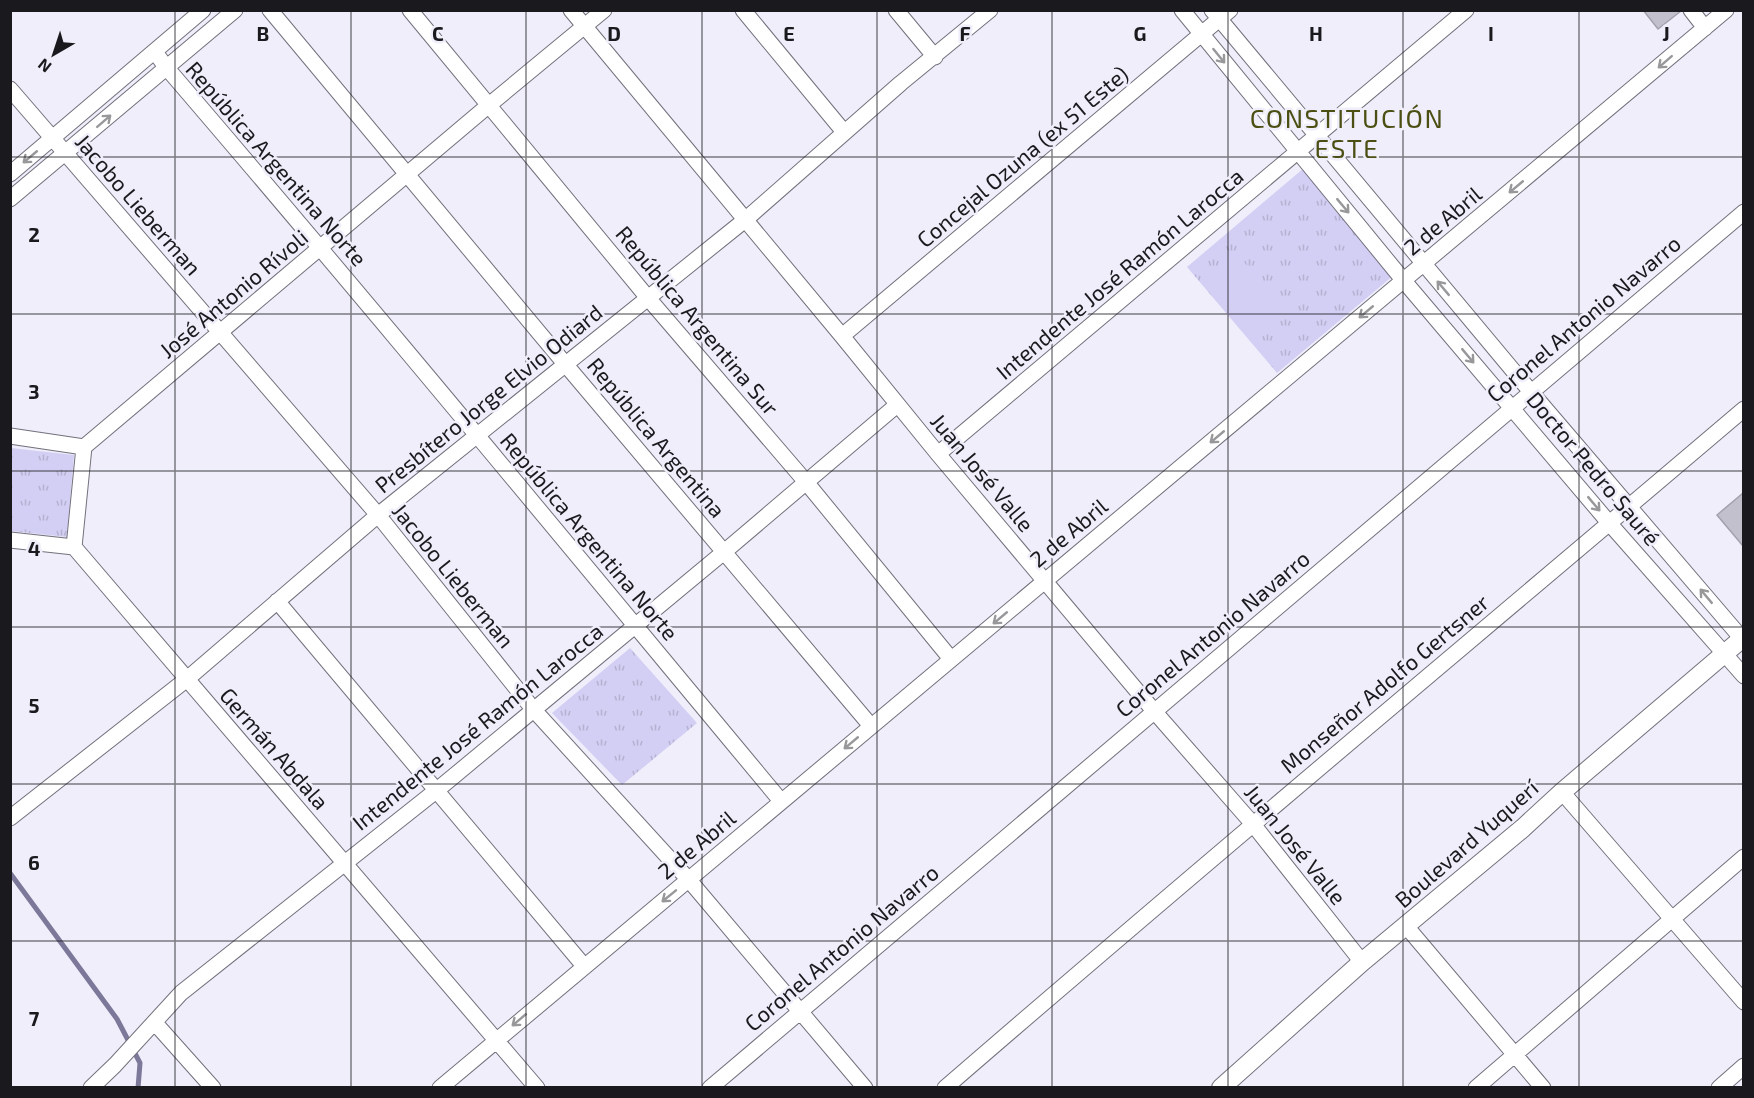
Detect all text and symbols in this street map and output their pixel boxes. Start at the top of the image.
text: B [257,21,269,45]
text: C [432,21,444,45]
text: D [607,21,621,45]
text: E [783,21,795,45]
text: F [959,21,971,45]
text: G [1134,21,1146,45]
text: H [1309,21,1323,45]
text: I [1488,21,1494,45]
text: J [1662,21,1670,45]
north arrow [24,24,84,84]
one-way arrow [1212,48,1226,63]
text: N [34,55,55,77]
one-way arrow [1658,55,1673,69]
street label: República Argentina Norte [181,56,373,270]
street label: Concejal Ozuna (ex 51 Este) [911,60,1134,253]
district label: CONSTITUCIÓN ESTE [1250,102,1444,163]
one-way arrow [96,114,112,127]
street label: Jacobo Lieberman [71,128,207,280]
one-way arrow [23,150,38,164]
street label: Intendente José Ramón Larocca [990,162,1248,384]
street label: 2 de Abril [1398,180,1486,260]
one-way arrow [1508,181,1524,194]
one-way arrow [1336,198,1350,213]
street label: República Argentina Sur [611,220,785,420]
text: 2 [28,222,40,246]
street label: José Antonio Rívoli [154,223,312,363]
street label: Coronel Antonio Navarro [1481,229,1685,407]
one-way arrow [1437,280,1450,296]
street label: Presbítero Jorge Elvio Odiard [369,298,607,498]
one-way arrow [1359,306,1375,319]
one-way arrow [1461,348,1475,363]
street label: República Argentina [583,352,731,522]
text: 3 [28,379,40,403]
street label: Doctor Pedro Sauré [1522,386,1666,550]
street label: Juan José Valle [926,408,1040,536]
street label: República Argentina Norte [496,427,684,645]
one-way arrow [1209,431,1225,444]
street label: 2 de Abril [1024,492,1112,572]
one-way arrow [1587,496,1600,512]
street label: Jacobo Lieberman [388,497,520,653]
text: 4 [28,536,41,560]
street label: Coronel Antonio Navarro [1110,544,1314,722]
street label: Monseñor Adolfo Gertsner [1275,588,1494,778]
one-way arrow [1699,588,1712,604]
one-way arrow [993,611,1008,625]
street label: Intendente José Ramón Larocca [347,617,607,835]
street label: Germán Abdala [215,682,335,814]
text: 5 [28,693,40,717]
one-way arrow [844,736,859,750]
street label: Boulevard Yuquerí [1389,773,1544,912]
street label: Juan José Valle [1240,779,1352,909]
street label: 2 de Abril [652,804,740,884]
text: 6 [28,850,40,874]
street label: Coronel Antonio Navarro [739,858,943,1036]
one-way arrow [662,889,678,902]
text: 7 [29,1006,40,1030]
one-way arrow [512,1013,527,1027]

